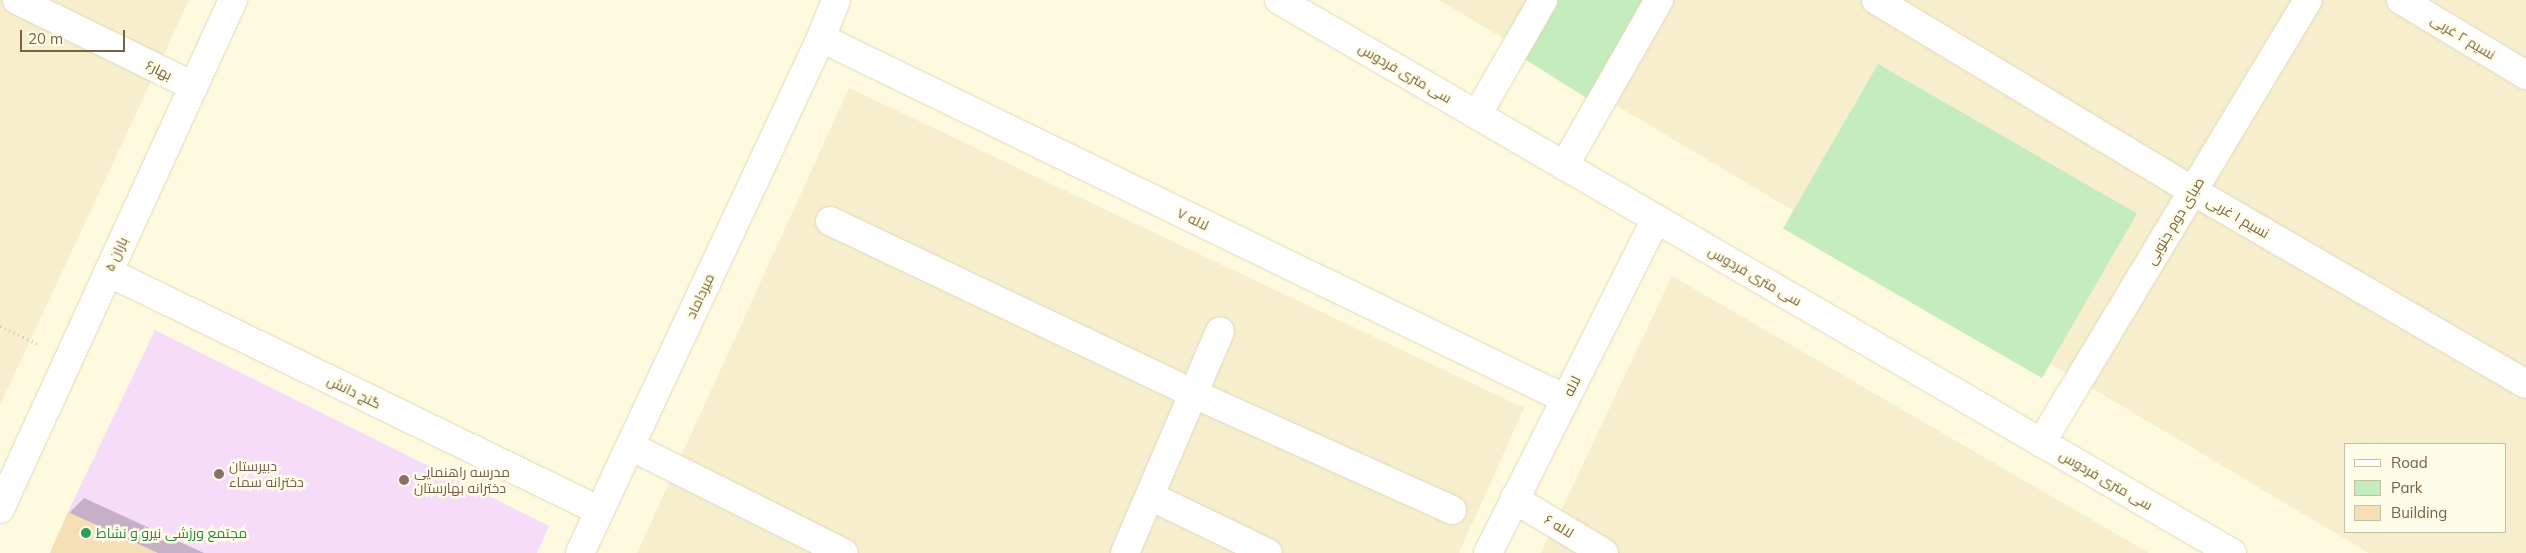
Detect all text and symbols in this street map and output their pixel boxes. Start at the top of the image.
street label: نسیم ۲ غربی [2428,11,2498,63]
scale bar [22,20,128,52]
text: 20 m [28,29,63,48]
street label: سی متری فردوس [1355,39,1455,107]
street label: بهار۶ [143,56,175,84]
street label: صبای دوم جنوبی [2142,174,2208,268]
street label: نسیم ۱ غربی [2204,192,2272,242]
street label: لاله ۷ [1174,204,1212,234]
street label: باران ۵ [101,234,131,274]
street label: سی متری فردوس [1705,242,1805,310]
street label: میرداماد [682,271,718,321]
street label: گنج دانش [324,372,384,412]
street label: لاله [1560,373,1584,399]
legend [2344,443,2506,533]
street label: سی متری فردوس [2056,446,2156,514]
text: Road [2391,453,2428,472]
place label: دبیرستان دخترانه سماء [229,458,304,491]
place label: مدرسه راهنمایی دخترانه بهارستان [414,464,510,497]
marker: دبیرستان دخترانه سماء [213,468,225,480]
marker: مدرسه راهنمایی دخترانه بهارستان [398,474,410,486]
text: Park [2391,478,2423,497]
text: Building [2391,503,2447,522]
street label: لاله ۶ [1541,511,1577,541]
place label: مجتمع ورزشی نیرو و نشاط [96,525,247,541]
marker: مجتمع ورزشی نیرو و نشاط [80,527,92,539]

